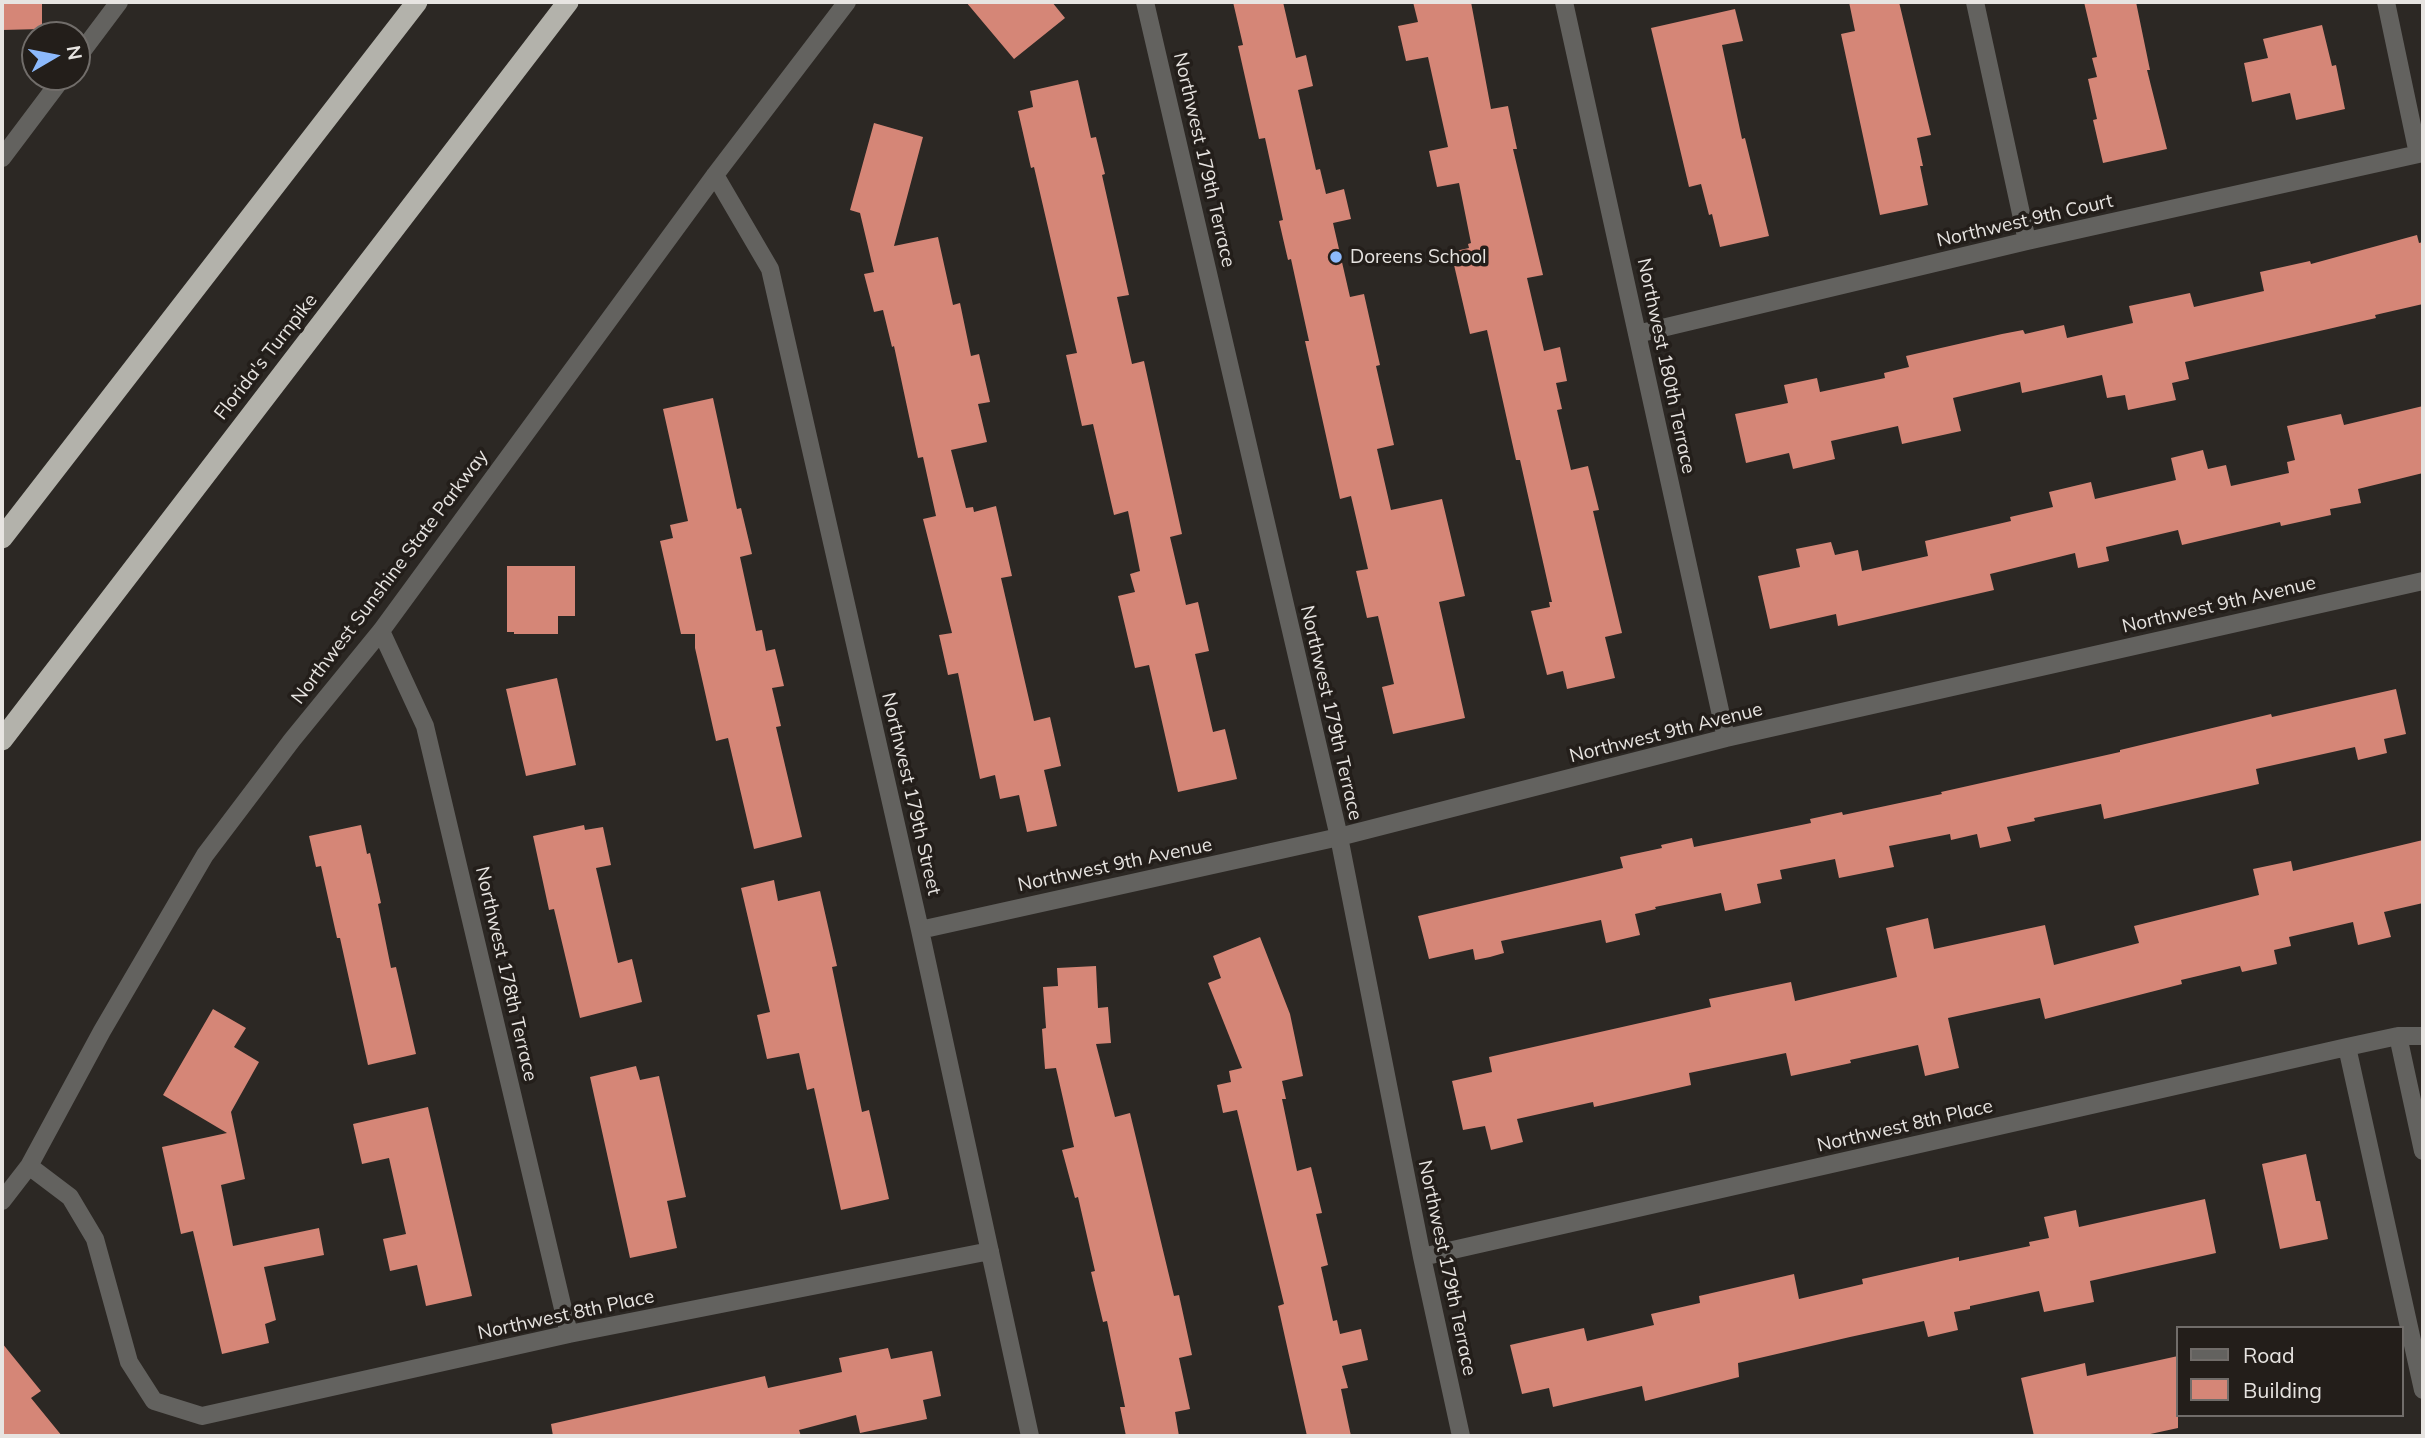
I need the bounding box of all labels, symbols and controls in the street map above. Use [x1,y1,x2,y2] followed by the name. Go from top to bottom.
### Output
[21,21,91,91] north arrow
[62,44,88,62] text: N
[1168,50,1240,270] street label: Northwest 179th Terrace
[1935,190,2115,252] street label: Northwest 9th Court
[1350,246,1487,268] place label: Doreens School
[1328,249,1344,265] marker: Doreens School
[1632,256,1700,476] street label: Northwest 180th Terrace
[210,289,322,425] street label: Florida's Turnpike
[287,445,493,709] street label: Northwest Sunshine State Parkway
[2120,572,2318,638] street label: Northwest 9th Avenue
[1295,603,1367,823] street label: Northwest 179th Terrace
[877,690,945,898] street label: Northwest 179th Street
[1567,698,1765,768] street label: Northwest 9th Avenue
[1016,833,1214,897] street label: Northwest 9th Avenue
[470,864,542,1084] street label: Northwest 178th Terrace
[1815,1095,1995,1157] street label: Northwest 8th Place
[1413,1158,1481,1378] street label: Northwest 179th Terrace
[476,1285,656,1345] street label: Northwest 8th Place
[2176,1326,2404,1417] legend
[2243,1342,2294,1368] text: Road
[2243,1377,2322,1403] text: Building

